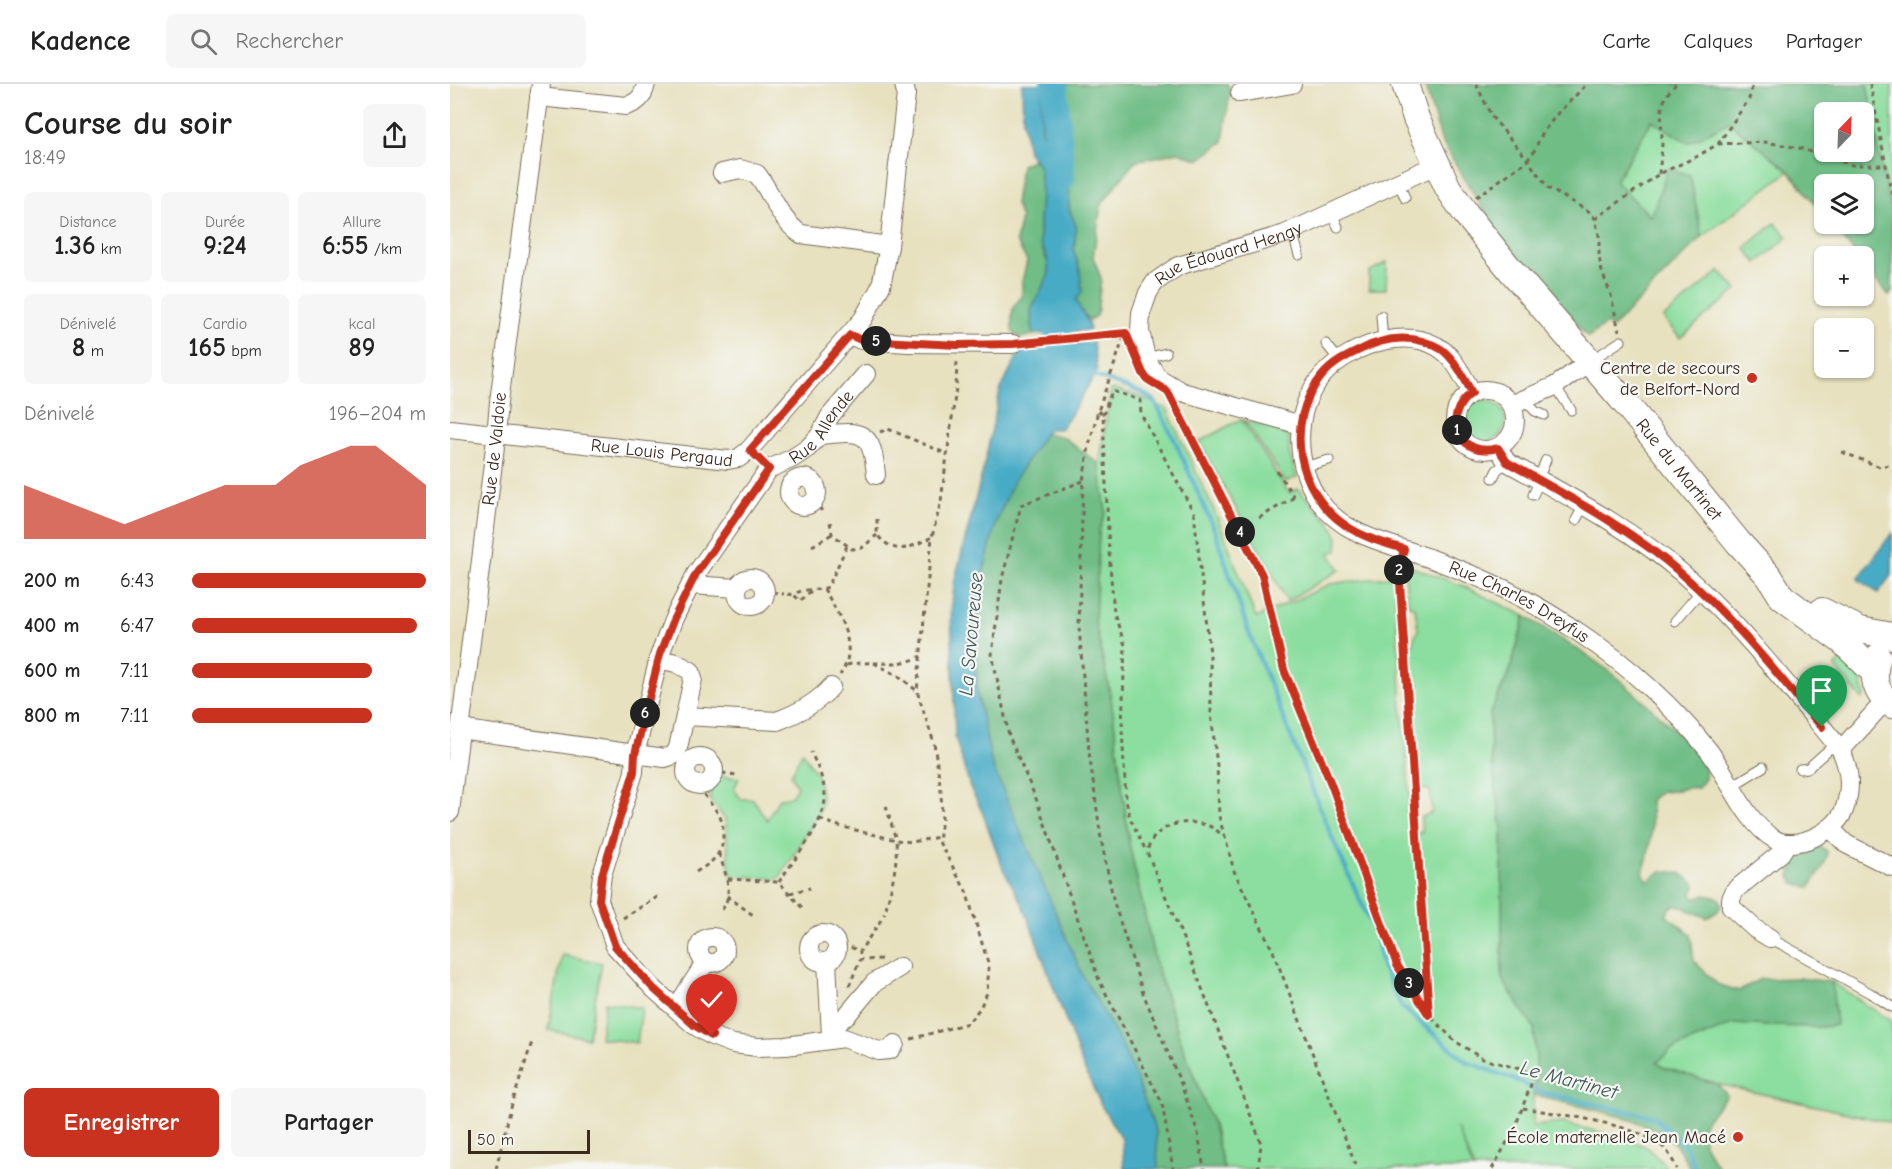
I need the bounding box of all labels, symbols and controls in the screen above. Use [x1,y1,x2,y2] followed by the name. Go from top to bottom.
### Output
[166,14,586,68] search box
[30,25,130,57] text: Kadence
[187,25,220,58] icon: search
[235,28,343,54] text: Rechercher
[1603,29,1651,53] text: Carte
[1684,29,1753,53] text: Calques
[1786,29,1862,53] text: Partager
[1814,102,1874,162] north arrow
[1814,102,1874,378] map controls
[24,104,232,142] text: Course du soir
[363,104,426,167] button: share
[24,146,66,169] text: 18:49
[1814,174,1874,234] button: layers
[59,213,117,231] text: Distance
[205,213,245,231] text: Durée
[343,213,381,231] text: Allure
[1151,217,1306,290] street label: Rue Édouard Hengy
[54,231,96,261] text: 1.36
[203,231,247,261] text: 9:24
[322,231,369,261] text: 6:55
[96,240,122,258] text: km
[369,240,402,258] text: /km
[1814,246,1874,306] button: +
[60,315,116,333] text: Dénivelé
[203,315,247,333] text: Cardio
[349,315,375,333] text: kcal
[1814,318,1874,378] button: −
[861,326,891,356] pin: 5
[872,332,880,350] text: 5
[72,333,85,363] text: 8
[188,333,226,363] text: 165
[349,333,375,363] text: 89
[85,342,104,360] text: m
[226,342,262,360] text: bpm
[1600,358,1740,400] place label: Centre de secours de Belfort-Nord
[1745,371,1759,385] marker: Centre de secours de Belfort-Nord
[785,386,858,468] street label: Rue Allende
[477,391,511,506] street label: Rue de Valdoie
[24,402,95,425] text: Dénivelé
[329,402,426,425] text: 196–204 m
[1632,414,1727,525] street label: Rue du Martinet
[1442,415,1472,445] pin: 1
[1454,421,1460,439] text: 1
[590,434,734,471] street label: Rue Louis Pergaud
[1225,517,1255,547] pin: 4
[1236,523,1244,541] text: 4
[1384,555,1414,585] pin: 2
[1446,556,1593,647] street label: Rue Charles Dreyfus
[1395,561,1403,579] text: 2
[24,569,80,592] text: 200 m
[120,569,154,592] text: 6:43
[954,571,988,697] water label: La Savoureuse
[24,614,79,637] text: 400 m
[120,614,154,637] text: 6:47
[24,659,80,682] text: 600 m
[120,659,149,682] text: 7:11
[1796,665,1847,727] pin
[1805,674,1838,707] icon: arrive
[630,698,660,728] pin: 6
[24,704,80,727] text: 800 m
[120,704,149,727] text: 7:11
[641,704,649,722] text: 6
[1394,968,1424,998] pin: 3
[686,974,737,1036] pin
[1405,974,1413,992] text: 3
[695,983,728,1016] icon: check
[1518,1056,1622,1104] water label: Le Martinet
[24,1088,219,1157] button: Enregistrer
[231,1088,426,1157] button: Partager
[1507,1126,1726,1148] place label: École maternelle Jean Macé
[468,1127,590,1154] scale bar
[1731,1130,1745,1144] marker: École maternelle Jean Macé
[477,1131,514,1149] text: 50 m

